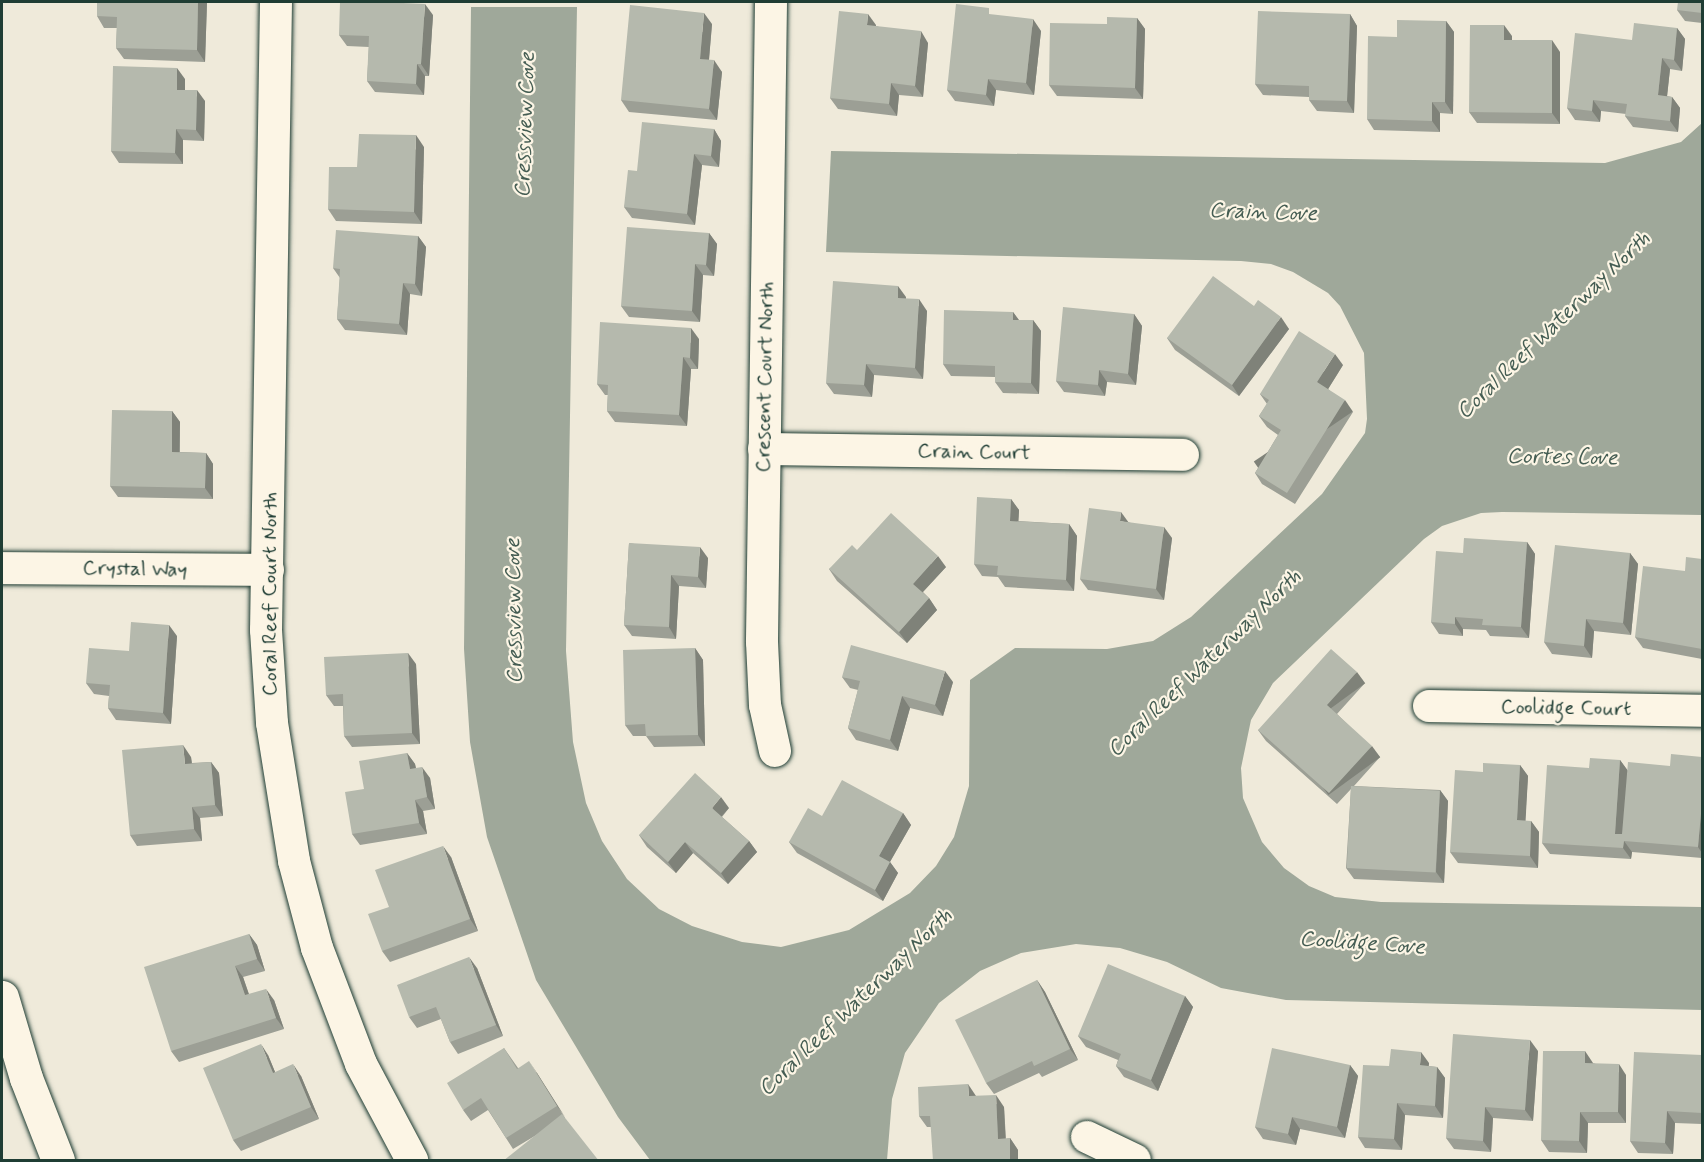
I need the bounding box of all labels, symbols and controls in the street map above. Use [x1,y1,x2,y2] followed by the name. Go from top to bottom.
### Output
[510,52,542,198] water label: Cressview Cove
[1209,198,1317,228] water label: Crain Cove
[1452,226,1656,426] water label: Coral Reef Waterway North
[751,281,779,473] street label: Crescent Court North
[918,438,1030,466] street label: Crain Court
[1505,444,1619,472] water label: Cortes Cove
[257,492,283,696] street label: Coral Reef Court North
[501,538,529,684] water label: Cressview Cove
[80,555,190,583] street label: Crystal Way
[1103,564,1307,764] water label: Coral Reef Waterway North
[1501,694,1631,722] street label: Coolidge Court
[754,903,958,1103] water label: Coral Reef Waterway North
[1298,926,1426,962] water label: Coolidge Cove

